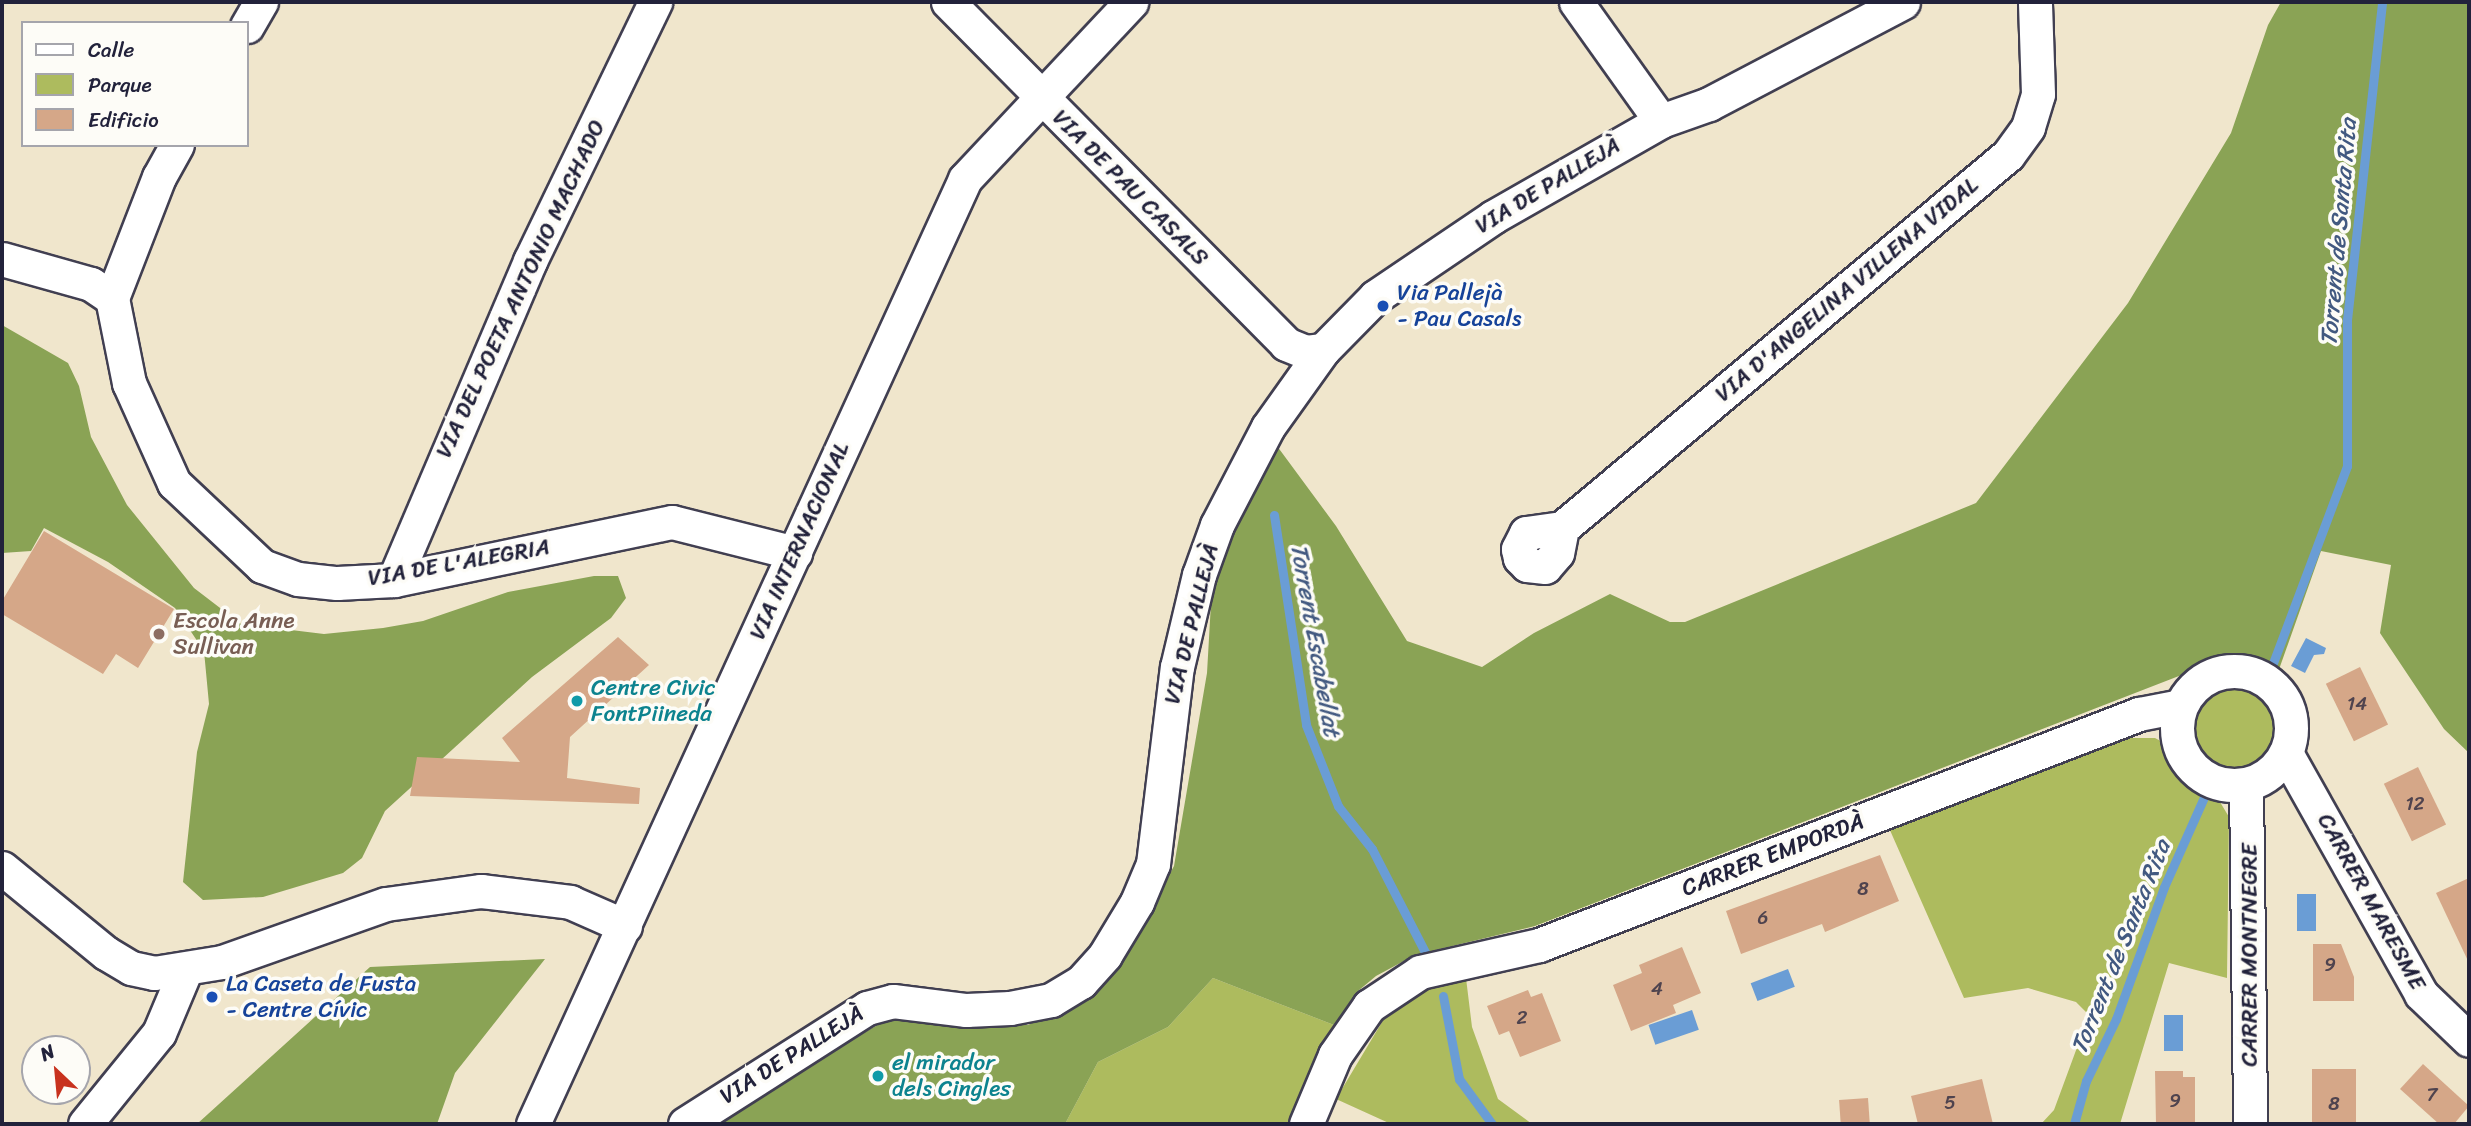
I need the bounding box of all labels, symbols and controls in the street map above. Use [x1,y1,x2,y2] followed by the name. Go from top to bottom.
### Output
[21,21,248,147] legend
[88,31,134,69] text: Calle
[88,66,152,104] text: Parque
[88,101,159,139] text: Edificio
[1047,105,1213,271] street label: VIA DE PAU CASALS
[430,116,612,462] street label: VIA DEL POETA ANTONIO MACHADO
[2315,117,2363,347] water label: Torrent de Santa Rita
[1471,132,1625,240] street label: VIA DE PALLEJÀ
[1710,172,1984,408] street label: VIA D'ANGELINA VILLENA VIDAL
[1397,279,1521,333] place label: Via Pallejà - Pau Casals
[1375,298,1391,314] marker: Via Pallejà - Pau Casals
[743,436,857,646] street label: VIA INTERNACIONAL
[366,533,552,593] street label: VIA DE L'ALEGRIA
[1159,542,1225,706] street label: VIA DE PALLEJÀ
[1284,542,1346,738] water label: Torrent Escabellat
[173,607,295,661] place label: Escola Anne Sullivan
[151,626,167,642] marker: Escola Anne Sullivan
[591,674,716,728] place label: Centre Civic FontPiineda
[569,693,585,709] marker: Centre Civic FontPiineda
[2347,693,2367,715] house number: 14
[2405,793,2425,815] house number: 12
[1678,808,1868,902] street label: CARRER EMPORDÀ
[2312,810,2430,994] street label: CARRER MARESME
[2065,835,2177,1059] water label: Torrent de Santa Rita
[2236,845,2264,1065] street label: CARRER MONTNEGRE
[1857,878,1869,900] house number: 8
[1758,907,1768,929] house number: 6
[2324,954,2336,976] house number: 9
[226,970,417,1024] place label: La Caseta de Fusta - Centre Cívic
[1651,978,1663,1000] house number: 4
[204,989,220,1005] marker: La Caseta de Fusta - Centre Cívic
[716,1000,868,1110] street label: VIA DE PALLEJÀ
[1517,1007,1527,1029] house number: 2
[21,1035,91,1105] north arrow
[34,1035,61,1070] text: N
[892,1049,1012,1103] place label: el mirador dels Cingles
[870,1068,886,1084] marker: el mirador dels Cingles
[2427,1084,2437,1106] house number: 7
[2169,1090,2181,1112] house number: 9
[1944,1092,1956,1114] house number: 5
[2328,1093,2340,1115] house number: 8

